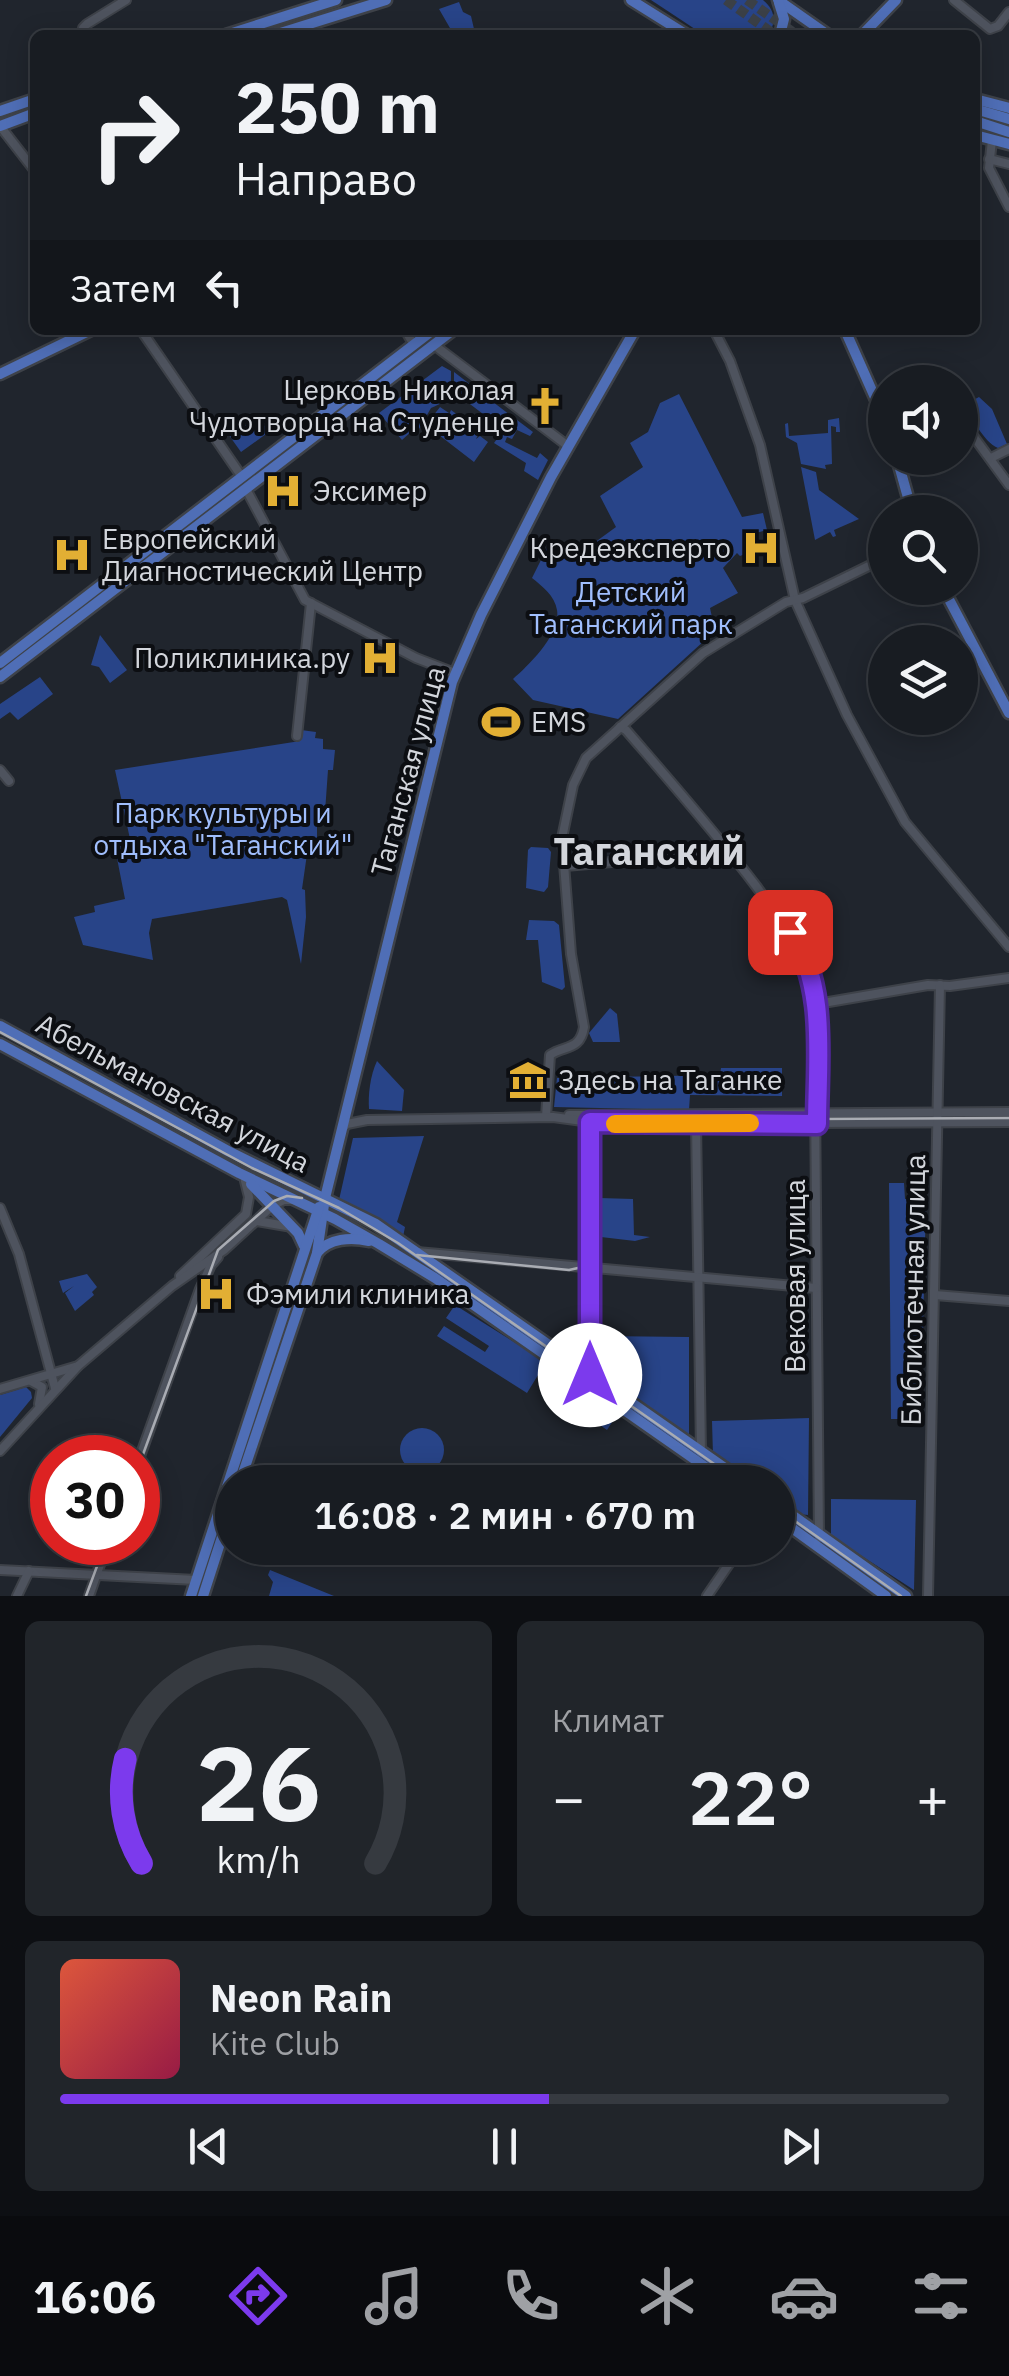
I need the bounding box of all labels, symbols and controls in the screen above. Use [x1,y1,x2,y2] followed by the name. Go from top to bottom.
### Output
[235,61,440,152] text: 250 m
[70,70,200,200] icon: right
[235,149,417,207] text: Направо
[197,260,252,315] icon: left
[70,263,177,312] text: Затем
[868,365,978,735] map controls
[868,365,978,475] button: sound
[189,371,515,440] place label: Церковь Николая Чудотворца на Студенце
[524,385,566,427] church icon: Церковь Николая Чудотворца на Студенце
[262,470,304,512] hospital icon: Эксимер
[313,472,427,509] place label: Эксимер
[868,495,978,605] button: search
[102,520,423,589] place label: Европейский Диагностический Центр
[740,527,782,569] hospital icon: Кредеэксперто
[530,529,731,566] place label: Кредеэксперто
[51,534,93,576] hospital icon: Европейский Диагностический Центр
[529,573,733,642] park label: Детский Таганский парк
[868,625,978,735] button: layers
[359,637,401,679] hospital icon: Поликлиника.ру
[134,639,350,676] place label: Поликлиника.ру
[362,662,453,880] street label: Таганская улица
[480,701,522,743] sports icon: EMS
[531,703,586,740] place label: EMS
[94,794,352,863] park label: Парк культуры и отдыха "Таганский"
[553,826,745,875] district label: Таганский
[748,890,833,975] pin
[763,905,818,960] icon: arrive
[30,1005,317,1180] street label: Абельмановская улица
[507,1059,549,1101] museum icon: Здесь на Таганке
[558,1061,782,1098] place label: Здесь на Таганке
[892,1154,933,1426] street label: Библиотечная улица
[776,1179,813,1373] street label: Вековая улица
[195,1273,237,1315] hospital icon: Фэмили клиника
[246,1275,470,1312] place label: Фэмили клиника
[538,1323,642,1427] position arrow
[30,1435,160,1565] speed limit sign: 30
[314,1490,696,1539] text: 16:08 · 2 мин · 670 m
[552,1699,664,1741] text: Климат
[196,1714,321,1850] text: 26
[688,1748,813,1846] text: 22°
[552,1762,585,1833] text: −
[916,1762,949,1833] text: +
[216,1836,301,1883] text: km/h
[210,1973,392,2022] text: Neon Rain
[210,2022,340,2064] text: Kite Club
[181,2119,236,2174] icon: previous
[477,2119,532,2174] icon: pause
[773,2119,828,2174] icon: next
[223,2261,293,2331] icon: directions
[359,2261,429,2331] icon: music
[496,2261,566,2331] icon: phone
[632,2261,702,2331] icon: climate
[769,2261,839,2331] icon: car
[906,2261,976,2331] icon: filters
[33,2267,156,2325] text: 16:06

